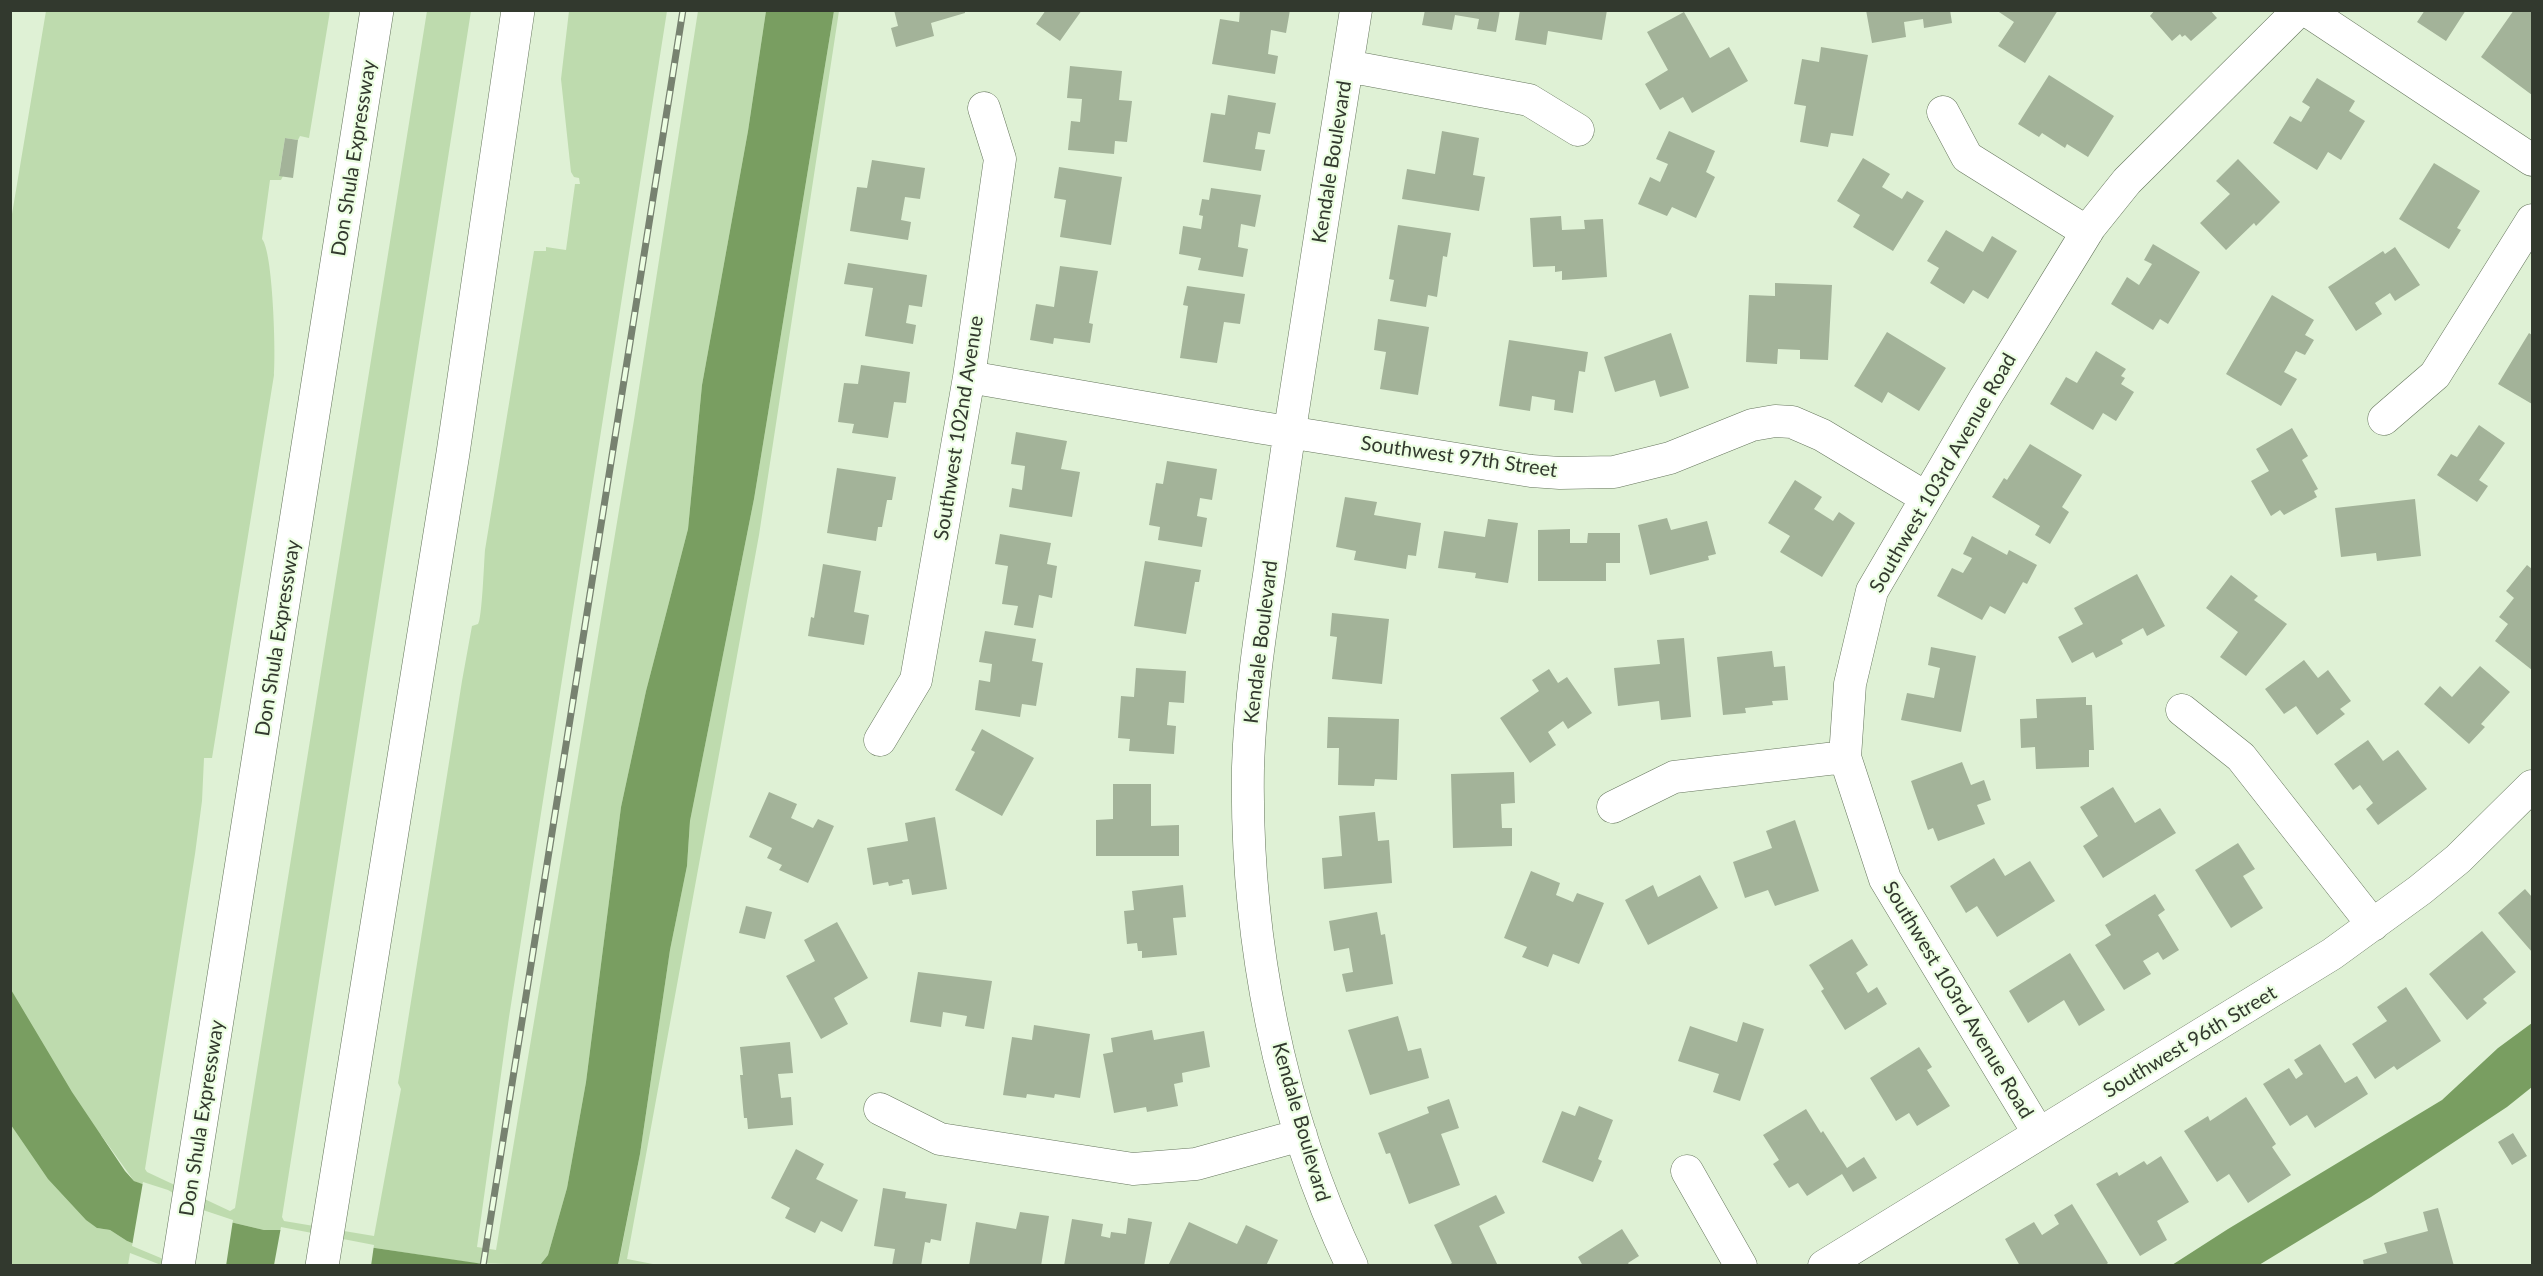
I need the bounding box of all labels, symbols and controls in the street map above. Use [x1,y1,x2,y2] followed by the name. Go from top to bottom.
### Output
[327,58,381,258] street label: Don Shula Expressway
[1307,79,1357,245] street label: Kendale Boulevard
[929,314,989,542] street label: Southwest 102nd Avenue
[1865,349,2021,597] street label: Southwest 103rd Avenue Road
[1359,431,1559,483] street label: Southwest 97th Street
[251,538,305,738] street label: Don Shula Expressway
[1239,559,1283,725] street label: Kendale Boulevard
[1878,877,2038,1123] street label: Southwest 103rd Avenue Road
[2099,981,2281,1103] street label: Southwest 96th Street
[175,1018,229,1218] street label: Don Shula Expressway
[1267,1040,1335,1204] street label: Kendale Boulevard

